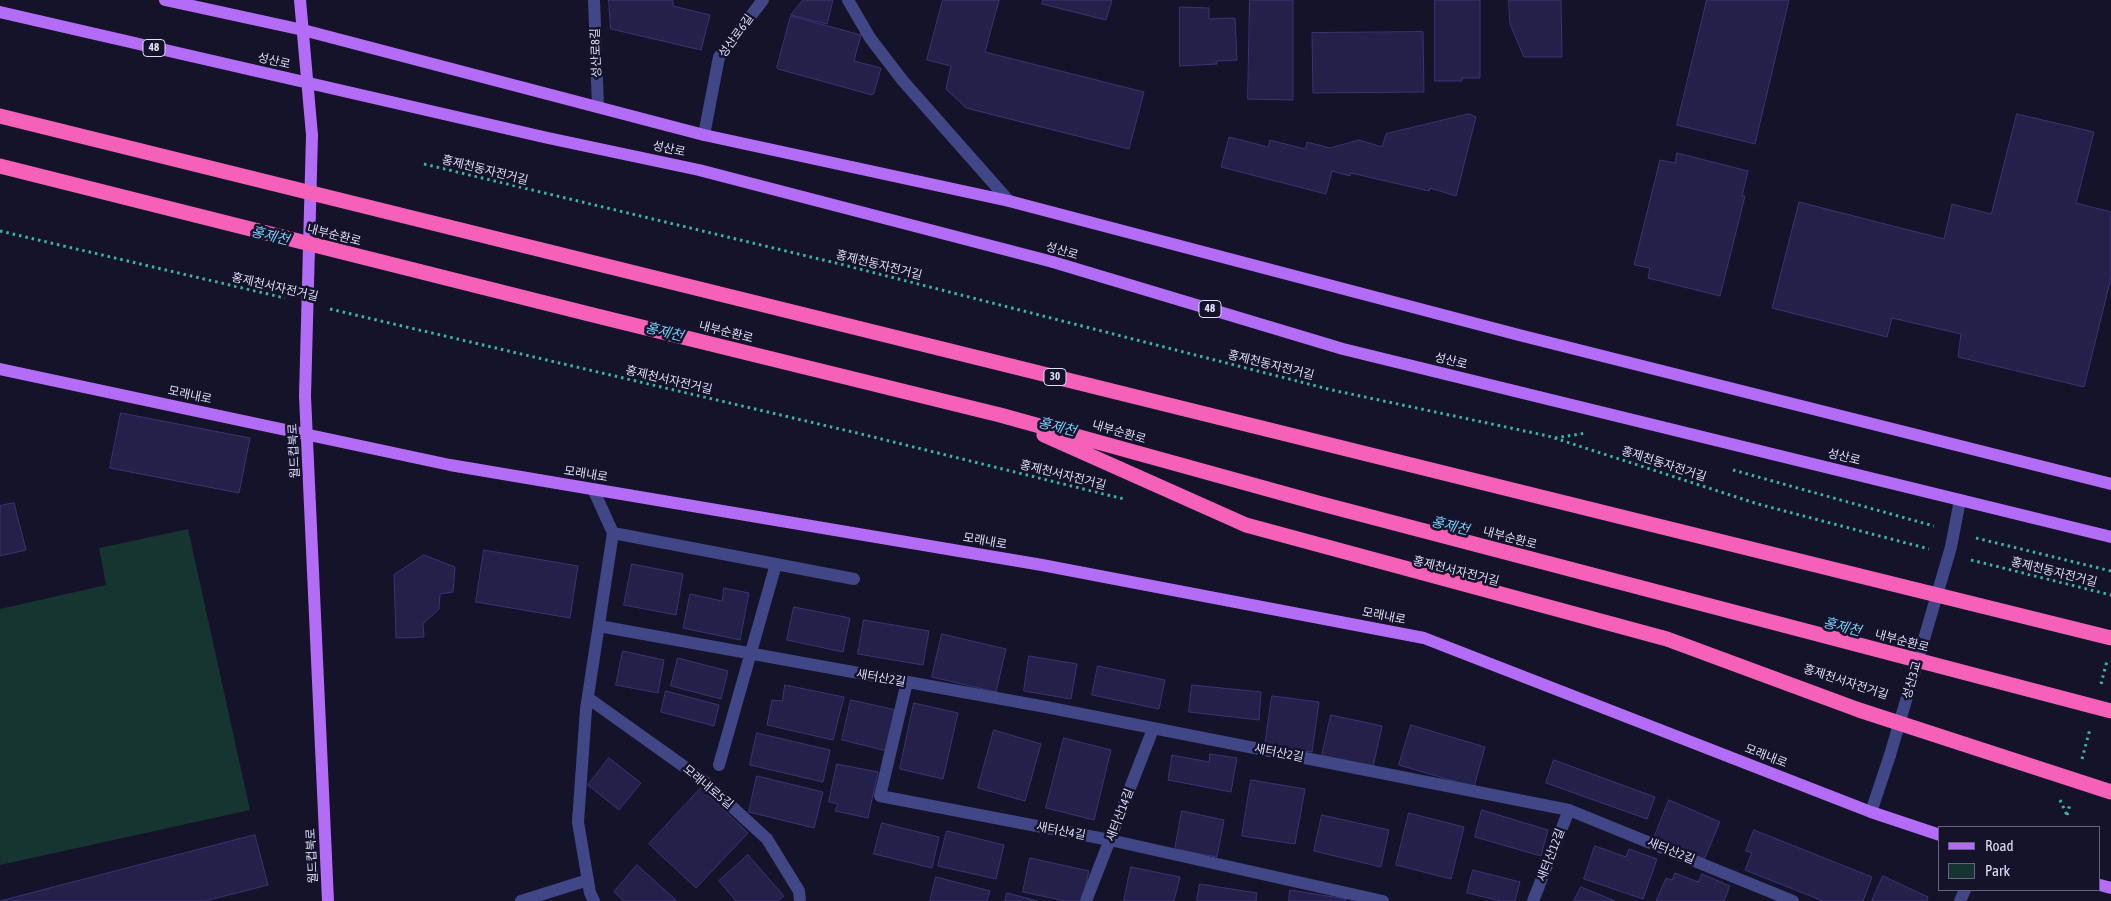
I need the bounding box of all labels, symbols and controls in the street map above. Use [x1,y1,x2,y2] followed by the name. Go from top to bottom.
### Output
[716,12,756,60] street label: 성산로6길
[588,28,604,78] street label: 성산로8길
[143,40,165,56] road number: 48
[256,50,292,72] street label: 성산로
[651,139,687,159] street label: 성산로
[440,152,530,188] street label: 홍제천동자전거길
[305,221,363,249] street label: 내부순환로
[249,223,291,249] water label: 홍제천
[1044,240,1080,262] street label: 성산로
[834,247,924,283] street label: 홍제천동자전거길
[230,270,320,304] street label: 홍제천서자전거길
[1199,300,1221,318] road number: 48
[697,318,755,346] street label: 내부순환로
[643,319,685,345] water label: 홍제천
[1226,347,1316,383] street label: 홍제천동자전거길
[1433,350,1469,372] street label: 성산로
[624,363,714,397] street label: 홍제천서자전거길
[1044,368,1066,386] road number: 30
[167,383,213,407] street label: 모래내로
[1036,414,1078,440] water label: 홍제천
[1090,417,1148,447] street label: 내부순환로
[285,423,303,479] street label: 월드컵북로
[1620,444,1708,484] street label: 홍제천동자전거길
[1826,446,1862,468] street label: 성산로
[1018,457,1108,493] street label: 홍제천서자전거길
[563,463,609,485] street label: 모래내로
[1429,513,1471,539] water label: 홍제천
[1481,524,1539,552] street label: 내부순환로
[962,530,1008,552] street label: 모래내로
[1411,553,1501,589] street label: 홍제천서자전거길
[2009,554,2099,590] street label: 홍제천동자전거길
[1361,605,1407,627] street label: 모래내로
[1821,614,1863,640] water label: 홍제천
[1873,627,1931,655] street label: 내부순환로
[1900,659,1924,701] street label: 성산3교
[1802,662,1890,702] street label: 홍제천서자전거길
[855,667,907,689] street label: 새터산2길
[1253,741,1305,765] street label: 새터산2길
[1743,741,1789,771] street label: 모래내로
[680,762,736,812] street label: 모래내로5길
[1103,787,1137,843] street label: 새터산14길
[1035,819,1087,843] street label: 새터산4길
[1938,826,2101,891] legend
[1534,827,1568,883] street label: 새터산12길
[303,828,321,884] street label: 월드컵북로
[1645,835,1697,867] street label: 새터산2길
[1985,837,2014,854] text: Road
[1985,862,2010,879] text: Park

